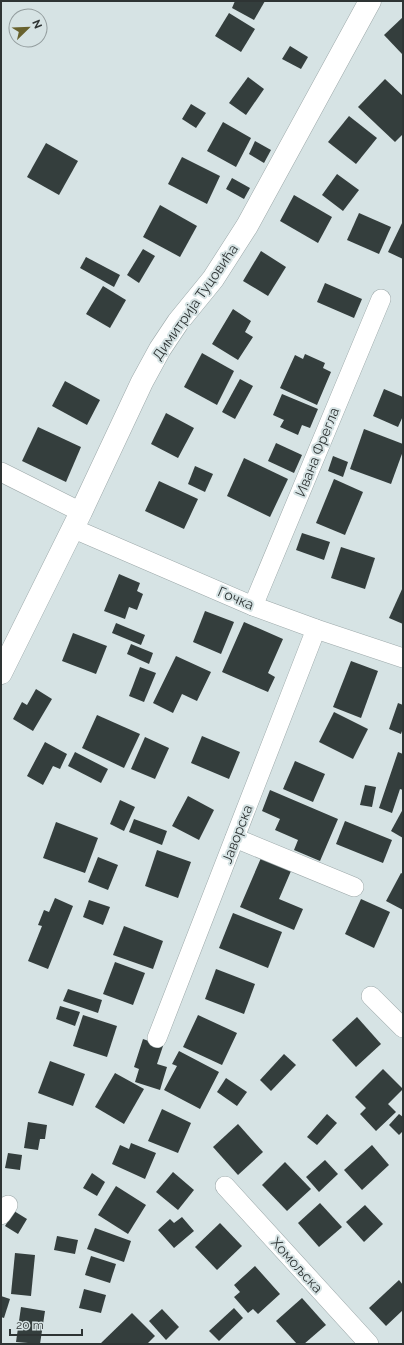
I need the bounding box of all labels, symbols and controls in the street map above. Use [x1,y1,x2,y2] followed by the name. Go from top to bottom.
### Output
[8,8,48,48] north arrow
[29,18,44,31] text: N
[149,241,241,363] street label: Димитрија Туцовића
[292,405,342,499] street label: Ивана Фрегла
[216,583,256,613] street label: Гочка
[219,803,255,865] street label: Јаворска
[268,1234,326,1296] street label: Хомољска
[10,1311,82,1337] scale bar
[16,1318,44,1332] text: 20 m

